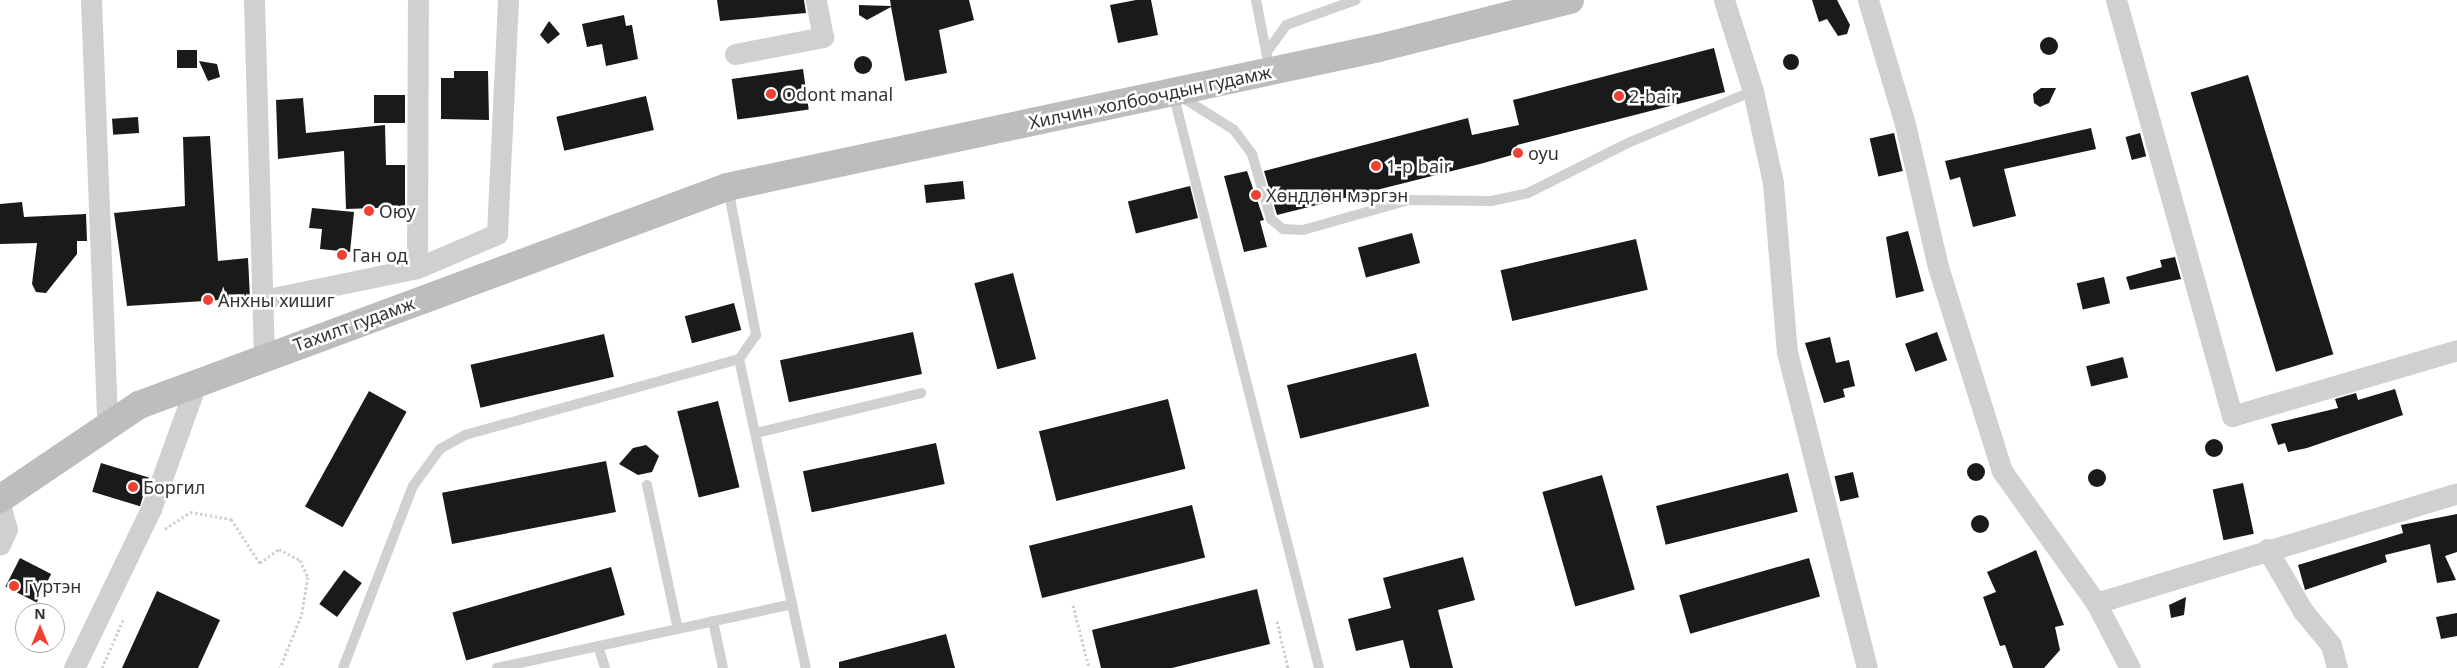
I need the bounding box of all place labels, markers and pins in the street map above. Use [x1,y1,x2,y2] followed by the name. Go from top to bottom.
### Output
[782,83,893,105] place label: Odont manal
[1629,85,1678,107] place label: 2-bair
[764,87,778,101] marker: Odont manal
[1613,90,1625,102] marker: 2-bair
[1528,142,1559,164] place label: oyu
[1512,147,1524,159] marker: oyu
[1386,155,1451,177] place label: 1-p bair
[1370,160,1382,172] marker: 1-p bair
[1266,184,1408,206] place label: Хөндлөн мэргэн
[1250,189,1262,201] marker: Хөндлөн мэргэн
[379,200,416,222] place label: Оюу
[363,205,375,217] marker: Оюу
[352,244,408,266] place label: Ган од
[336,249,348,261] marker: Ган од
[218,289,335,311] place label: Анхны хишиг
[202,294,214,306] marker: Анхны хишиг
[143,476,205,498] place label: Боргил
[127,481,139,493] marker: Боргил
[24,575,81,597] place label: Гүртэн
[8,580,20,592] marker: Гүртэн

